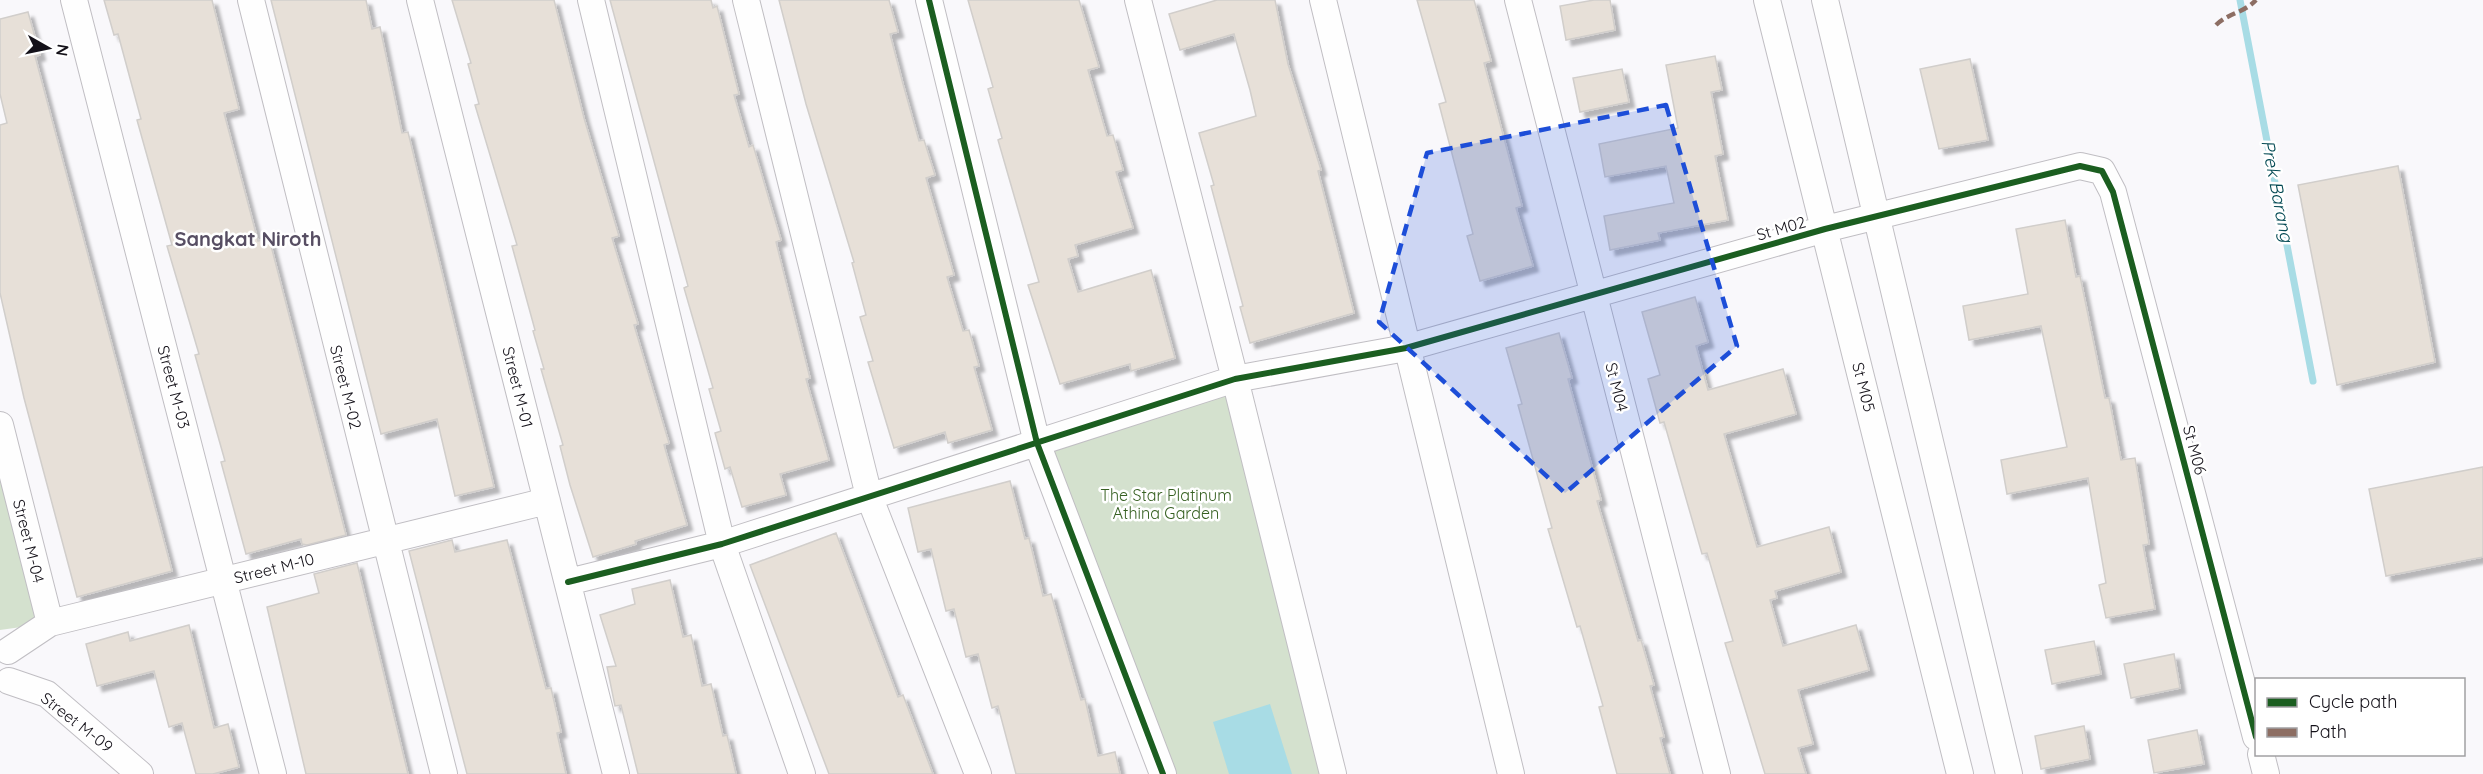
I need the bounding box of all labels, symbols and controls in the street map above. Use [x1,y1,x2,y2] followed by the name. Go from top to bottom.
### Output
[18,18,78,78] north arrow
[52,43,74,58] text: N
[2256,138,2299,246] water label: Prek Barang
[1754,211,1808,245] street label: St M02
[175,226,321,251] district label: Sangkat Niroth
[153,343,195,431] street label: Street M-03
[326,343,366,431] street label: Street M-02
[498,344,538,430] street label: Street M-01
[1601,360,1633,414] street label: St M04
[1848,360,1880,414] street label: St M05
[2179,423,2211,477] street label: St M06
[1100,485,1232,523] park label: The Star Platinum Athina Garden
[9,497,49,585] street label: Street M-04
[232,548,316,588] street label: Street M-10
[2255,678,2465,756] legend
[37,688,117,756] street label: Street M-09
[2309,690,2397,713] text: Cycle path
[2309,720,2347,743] text: Path

